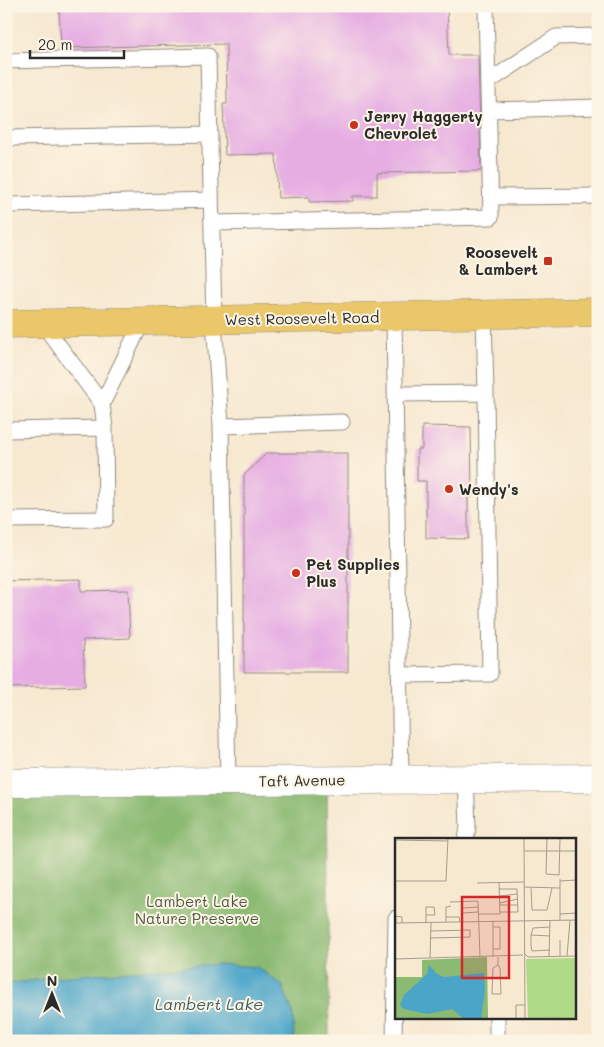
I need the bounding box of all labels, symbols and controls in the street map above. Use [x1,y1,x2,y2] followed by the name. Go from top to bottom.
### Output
[30,28,124,60] scale bar
[38,34,72,54] text: 20 m
[364,106,483,143] place label: Jerry Haggerty Chevrolet
[348,119,360,131] marker: Jerry Haggerty Chevrolet
[459,242,538,279] place label: Roosevelt & Lambert
[542,255,554,267] marker: Roosevelt & Lambert
[224,307,380,329] street label: West Roosevelt Road
[459,479,519,499] place label: Wendy's
[443,483,455,495] marker: Wendy's
[306,554,400,591] place label: Pet Supplies Plus
[290,567,302,579] marker: Pet Supplies Plus
[258,769,346,791] street label: Taft Avenue
[395,838,576,1020] inset map
[135,891,259,928] park label: Lambert Lake Nature Preserve
[28,970,78,1020] north arrow
[47,971,57,990] text: N
[155,993,263,1014] water label: Lambert Lake

